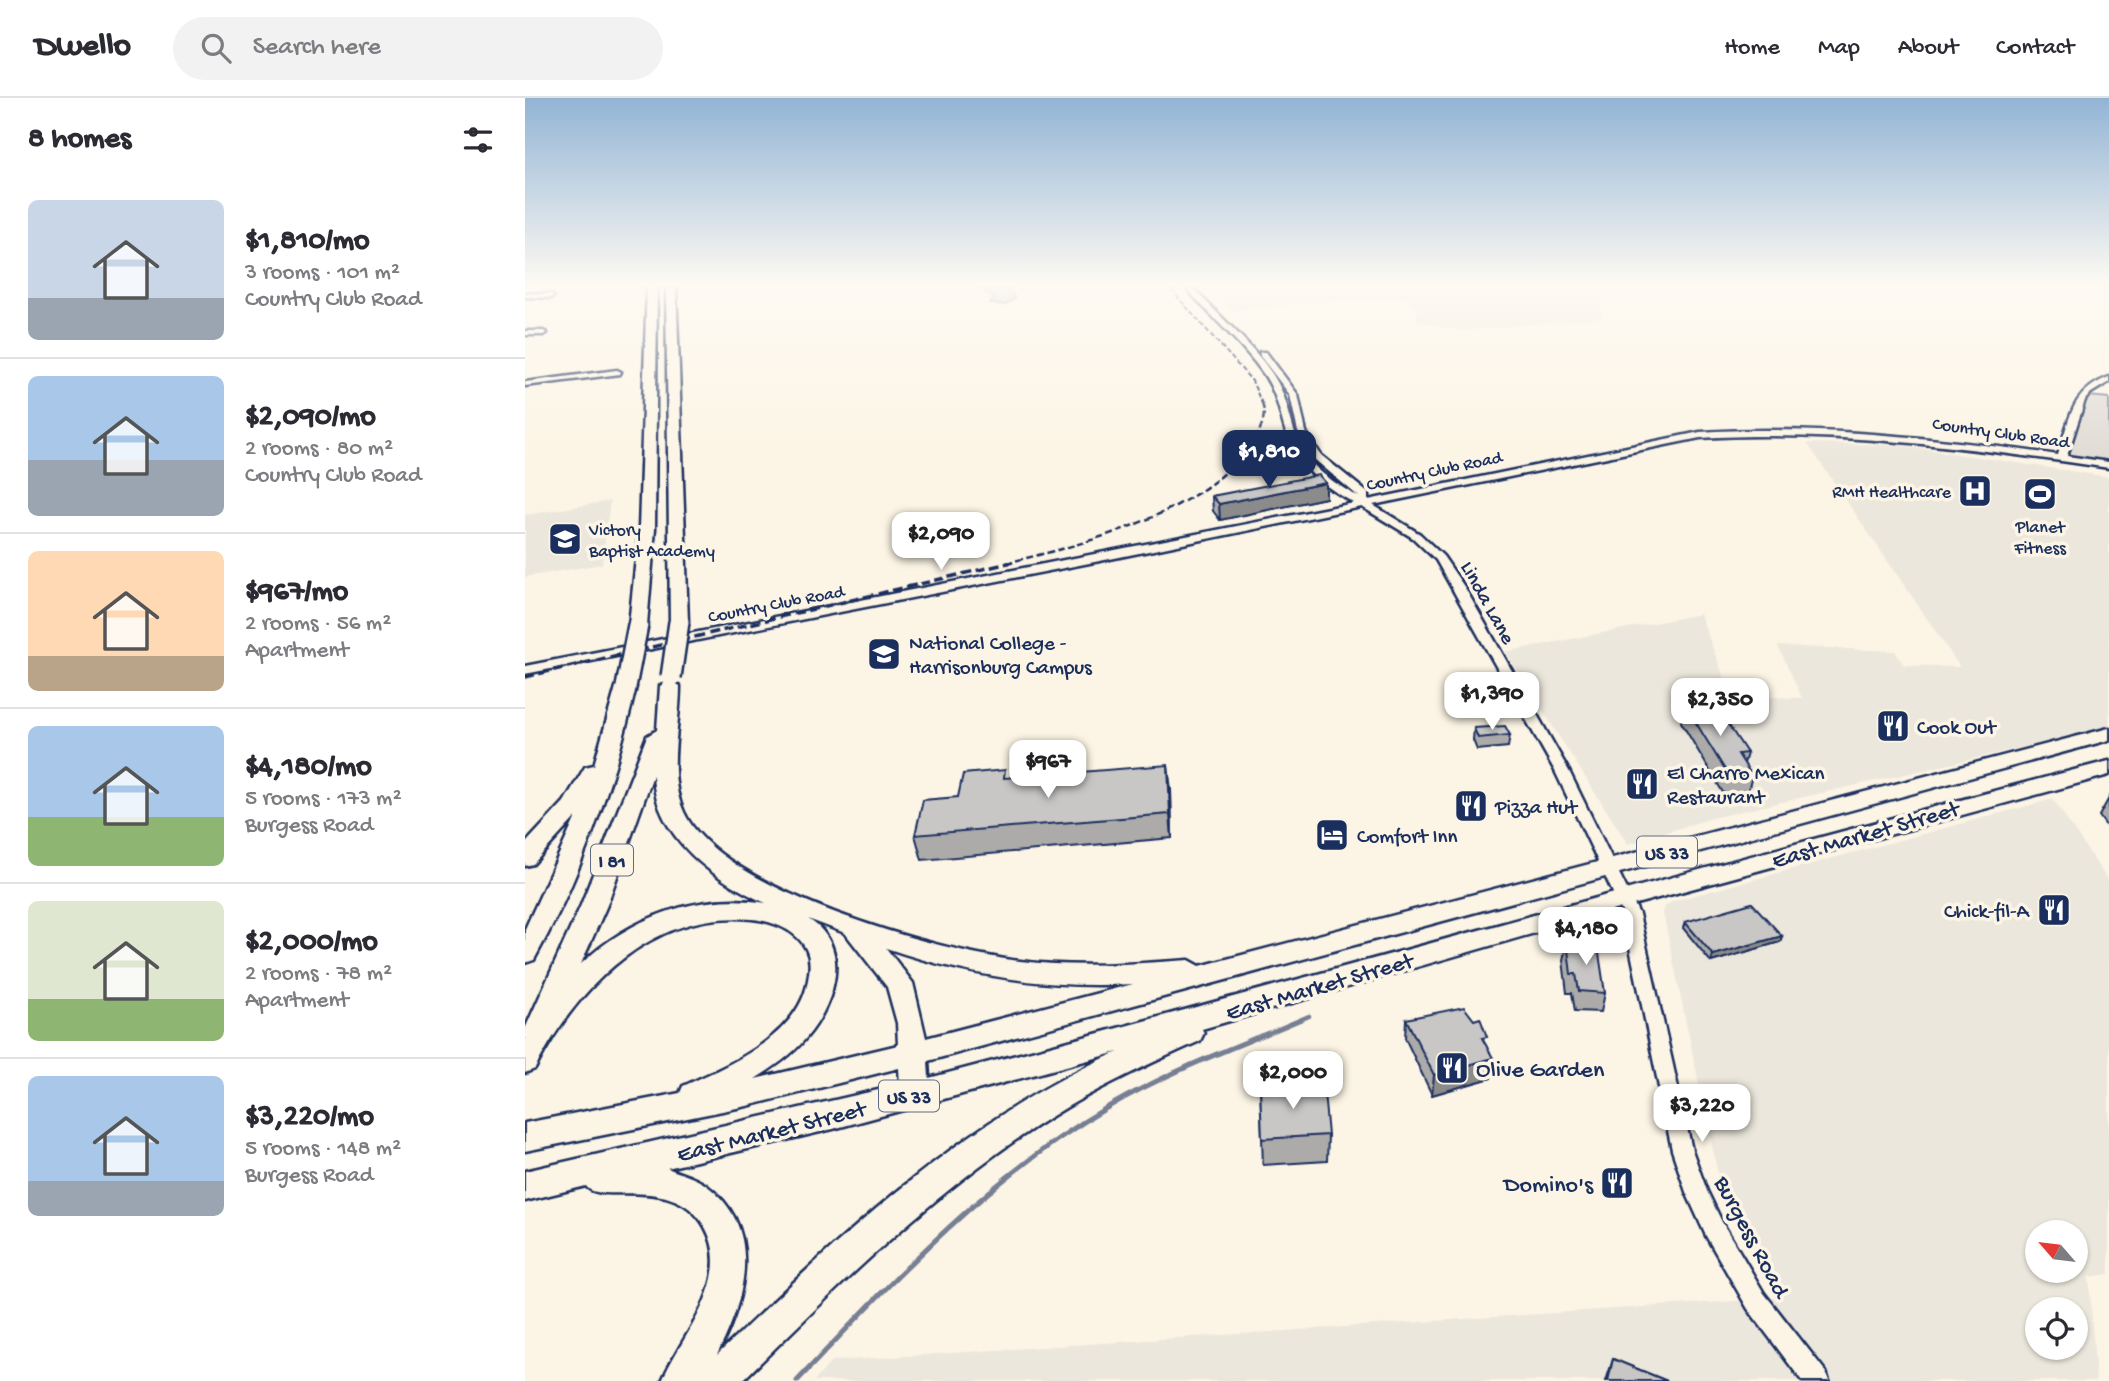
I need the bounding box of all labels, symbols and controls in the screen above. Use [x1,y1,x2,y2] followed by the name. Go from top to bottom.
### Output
[173,17,663,80] search box
[35,29,131,67] text: Dwello
[197,29,235,67] icon: search
[253,33,381,64] text: Search here
[1724,34,1780,63] text: Home
[1818,34,1860,63] text: Map
[1898,34,1958,63] text: About
[1996,34,2074,63] text: Contact
[459,121,497,159] icon: filters
[28,123,131,158] text: 8 homes
[245,225,370,260] text: $1,810/mo
[84,228,168,312] icon: home
[245,260,400,287] text: 3 rooms · 101 m²
[245,287,422,314] text: Country Club Road
[245,401,376,436] text: $2,090/mo
[84,404,168,488] icon: home
[1931,414,2072,455] street label: Country Club Road
[1212,430,1326,490] pin: $1,810
[245,436,393,463] text: 2 rooms · 80 m²
[1238,439,1300,466] text: $1,810
[1365,448,1506,497] street label: Country Club Road
[245,463,422,490] text: Country Club Road
[1956,472,1994,510] hospital icon: RMH Healthcare
[2021,475,2059,513] sports icon: Planet Fitness
[1832,483,1952,504] place label: RMH Healthcare
[884,512,998,572] pin: $2,090
[2013,518,2067,560] place label: Planet Fitness
[546,520,584,558] school or university icon: Victory Baptist Academy
[588,521,715,563] place label: Victory Baptist Academy
[908,521,974,548] text: $2,090
[1453,558,1520,651] street label: Linda Lane
[245,576,348,611] text: $967/mo
[84,579,168,663] icon: home
[707,582,848,629] street label: Country Club Road
[245,611,391,638] text: 2 rooms · 56 m²
[909,633,1093,682] place label: National College - Harrisonburg Campus
[865,635,903,673] school or university icon: National College - Harrisonburg Campus
[245,638,349,665] text: Apartment
[1435,672,1549,732] pin: $1,390
[1663,678,1777,738] pin: $2,350
[1460,681,1524,708] text: $1,390
[1687,687,1753,714] text: $2,350
[1874,707,1912,745] restaurant icon: Cook Out
[1917,717,1998,742] place label: Cook Out
[1007,740,1089,800] pin: $967
[1025,749,1071,776] text: $967
[245,751,372,786] text: $4,180/mo
[84,754,168,838] icon: home
[1667,763,1825,812] place label: El Charro Mexican Restaurant
[1623,765,1661,803] restaurant icon: El Charro Mexican Restaurant
[245,786,402,813] text: 5 rooms · 173 m²
[1452,787,1490,825] restaurant icon: Pizza Hut
[1769,795,1965,877] street label: East Market Street
[1494,797,1579,822] place label: Pizza Hut
[245,813,373,840] text: Burgess Road
[1313,816,1351,854] hotel icon: Comfort Inn
[1357,826,1458,851] place label: Comfort Inn
[1637,836,1697,867] road number: US 33
[591,845,633,876] road number: I 81
[2035,891,2073,929] restaurant icon: Chick-fil-A
[1944,901,2031,926] place label: Chick-fil-A
[1529,908,1643,967] pin: $4,180
[1554,916,1618,943] text: $4,180
[245,926,378,961] text: $2,000/mo
[84,929,168,1013] icon: home
[1223,947,1419,1029] street label: East Market Street
[245,961,392,988] text: 2 rooms · 78 m²
[245,988,349,1015] text: Apartment
[1433,1049,1471,1087] restaurant icon: Olive Garden
[1236,1052,1350,1111] pin: $2,000
[1476,1057,1605,1086] place label: Olive Garden
[1259,1060,1327,1087] text: $2,000
[879,1080,939,1112] road number: US 33
[1645,1084,1759,1144] pin: $3,220
[1669,1093,1735,1120] text: $3,220
[674,1095,871,1171] street label: East Market Street
[245,1101,374,1136] text: $3,220/mo
[84,1104,168,1188] icon: home
[245,1136,401,1163] text: 5 rooms · 148 m²
[245,1163,373,1190] text: Burgess Road
[1598,1164,1636,1202] restaurant icon: Domino's
[1705,1171,1795,1305] street label: Burgess Road
[1502,1172,1594,1201] place label: Domino's
[2025,1220,2088,1283] north arrow
[2025,1220,2088,1360] map controls
[2025,1297,2088,1360] button: locate

